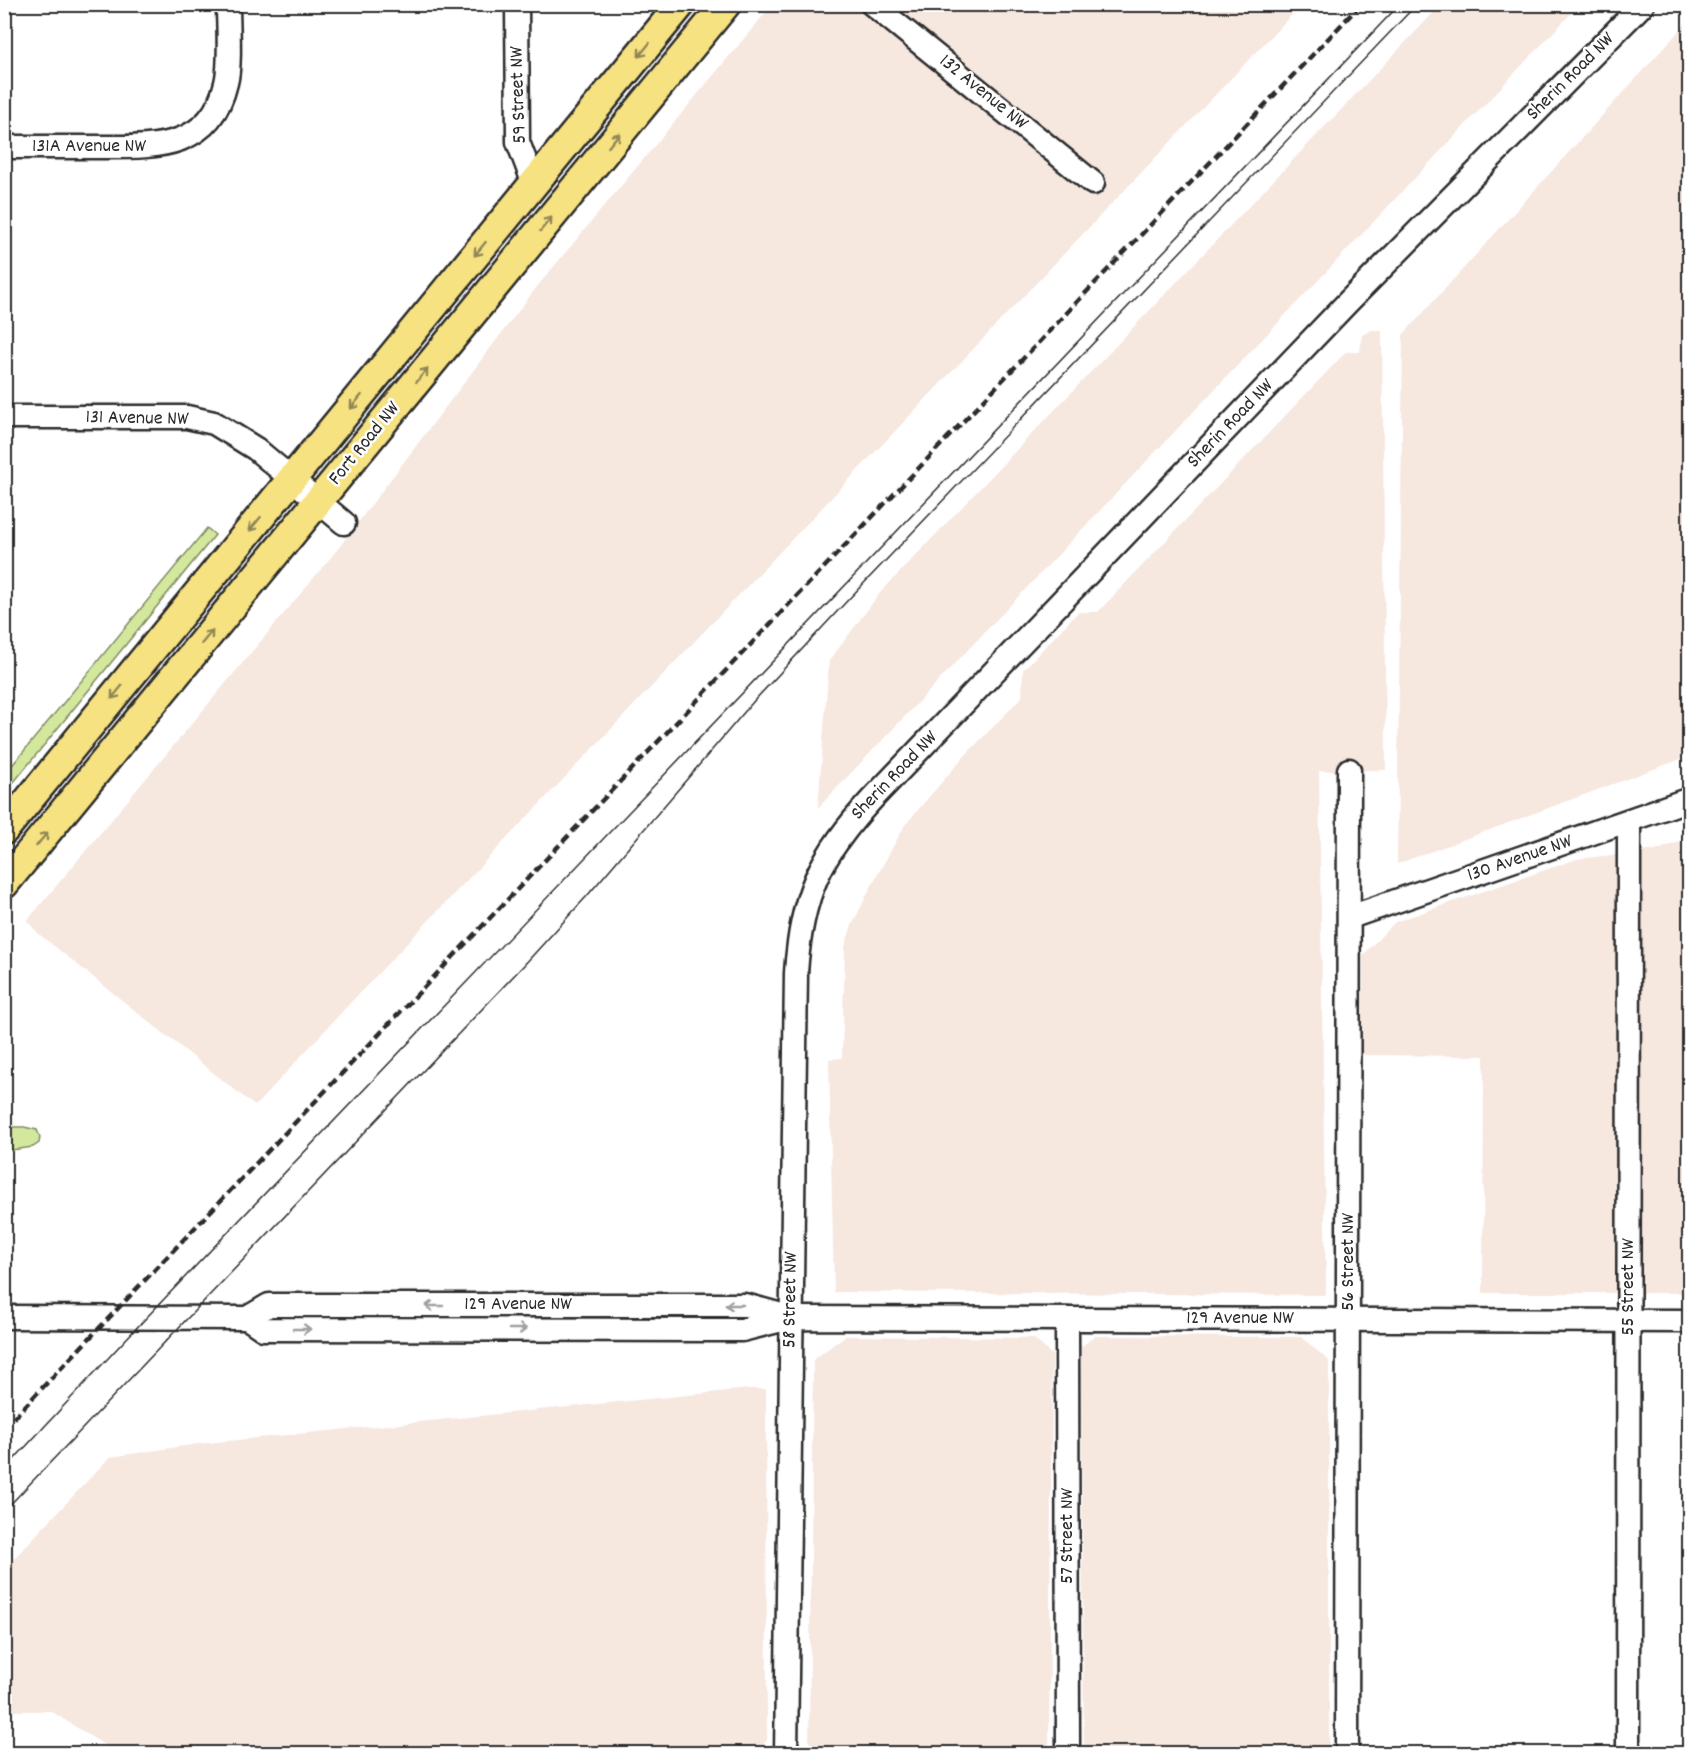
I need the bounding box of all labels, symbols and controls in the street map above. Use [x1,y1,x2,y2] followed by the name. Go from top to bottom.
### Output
[1520,26,1622,128] street label: Sherin Road NW
[637,42,650,58] one-way arrow
[503,45,535,144] street label: 59 Street NW
[933,48,1034,138] street label: 132 Avenue NW
[608,132,621,148] one-way arrow
[32,133,146,161] street label: 131A Avenue NW
[539,216,552,232] one-way arrow
[474,241,487,257] one-way arrow
[415,368,429,383] one-way arrow
[1181,373,1281,475] street label: Sherin Road NW
[350,393,363,409] one-way arrow
[322,396,408,492] street label: Fort Road NW
[85,404,189,434] street label: 131 Avenue NW
[249,516,262,532] one-way arrow
[201,629,214,645] one-way arrow
[111,684,124,700] one-way arrow
[845,725,945,827] street label: Sherin Road NW
[1464,828,1577,890] street label: 130 Avenue NW
[35,831,48,847] one-way arrow
[1335,1212,1363,1311] street label: 56 Street NW
[1615,1238,1643,1336] street label: 55 Street NW
[776,1251,806,1348] street label: 58 Street NW
[464,1291,572,1319] street label: 129 Avenue NW
[724,1299,744,1311] one-way arrow
[424,1300,444,1312] one-way arrow
[1186,1305,1294,1333] street label: 129 Avenue NW
[291,1323,311,1335] one-way arrow
[507,1323,527,1335] one-way arrow
[1054,1487,1082,1584] street label: 57 Street NW

